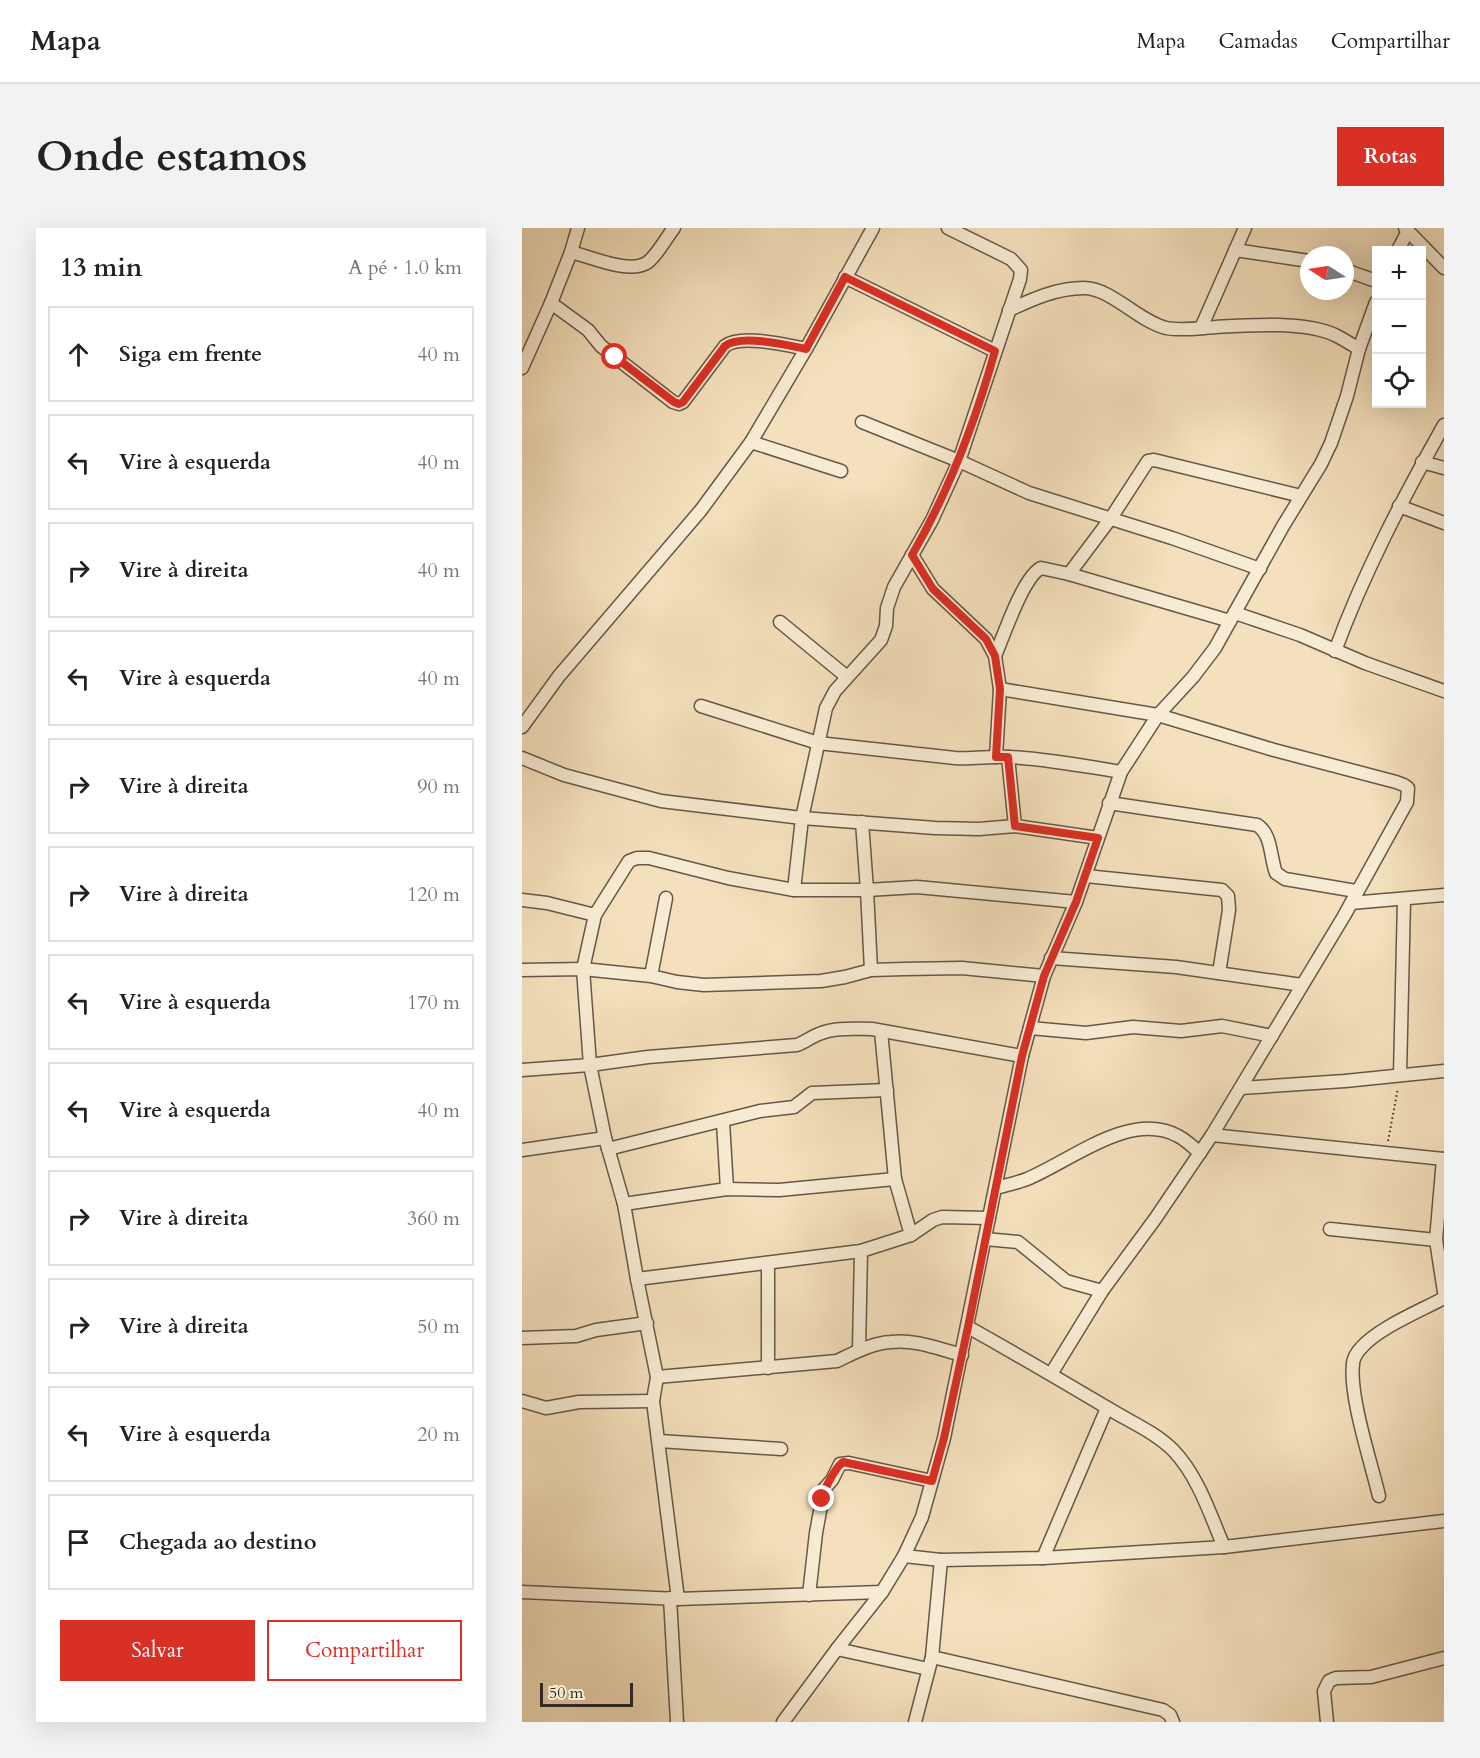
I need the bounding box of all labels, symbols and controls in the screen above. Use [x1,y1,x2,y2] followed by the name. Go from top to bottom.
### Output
[30,22,101,60] text: Mapa
[1136,27,1186,56] text: Mapa
[1219,27,1298,56] text: Camadas
[1331,27,1450,56] text: Compartilhar
[1337,127,1444,186] button: Rotas
[36,128,307,185] text: Onde estamos
[1300,246,1354,300] north arrow
[1372,246,1426,408] map controls
[1372,246,1426,300] button: +
[60,250,143,285] text: 13 min
[348,254,462,281] text: A pé · 1.0 km
[1372,300,1426,354] button: −
[62,338,95,371] icon: ahead
[119,339,262,369] text: Siga em frente
[417,341,460,368] text: 40 m
[601,343,627,369] route start
[1372,354,1426,408] button: locate
[62,446,95,479] icon: left
[119,447,271,477] text: Vire à esquerda
[417,449,460,476] text: 40 m
[62,554,95,587] icon: right
[119,555,249,585] text: Vire à direita
[417,557,460,584] text: 40 m
[62,662,95,695] icon: left
[119,663,271,693] text: Vire à esquerda
[417,665,460,692] text: 40 m
[62,770,95,803] icon: right
[119,771,249,801] text: Vire à direita
[417,773,460,800] text: 90 m
[62,878,95,911] icon: right
[119,879,249,909] text: Vire à direita
[407,881,460,908] text: 120 m
[62,986,95,1019] icon: left
[119,987,271,1017] text: Vire à esquerda
[407,989,460,1016] text: 170 m
[62,1094,95,1127] icon: left
[119,1095,271,1125] text: Vire à esquerda
[417,1097,460,1124] text: 40 m
[62,1202,95,1235] icon: right
[119,1203,249,1233] text: Vire à direita
[407,1205,460,1232] text: 360 m
[62,1310,95,1343] icon: right
[119,1311,249,1341] text: Vire à direita
[417,1313,460,1340] text: 50 m
[62,1418,95,1451] icon: left
[119,1419,271,1449] text: Vire à esquerda
[417,1421,460,1448] text: 20 m
[808,1485,834,1511] route end
[62,1526,95,1559] icon: arrive
[119,1527,317,1557] text: Chegada ao destino
[60,1620,255,1681] button: Salvar
[267,1620,462,1681] button: Compartilhar
[540,1680,633,1708] scale bar
[549,1682,583,1704] text: 50 m

